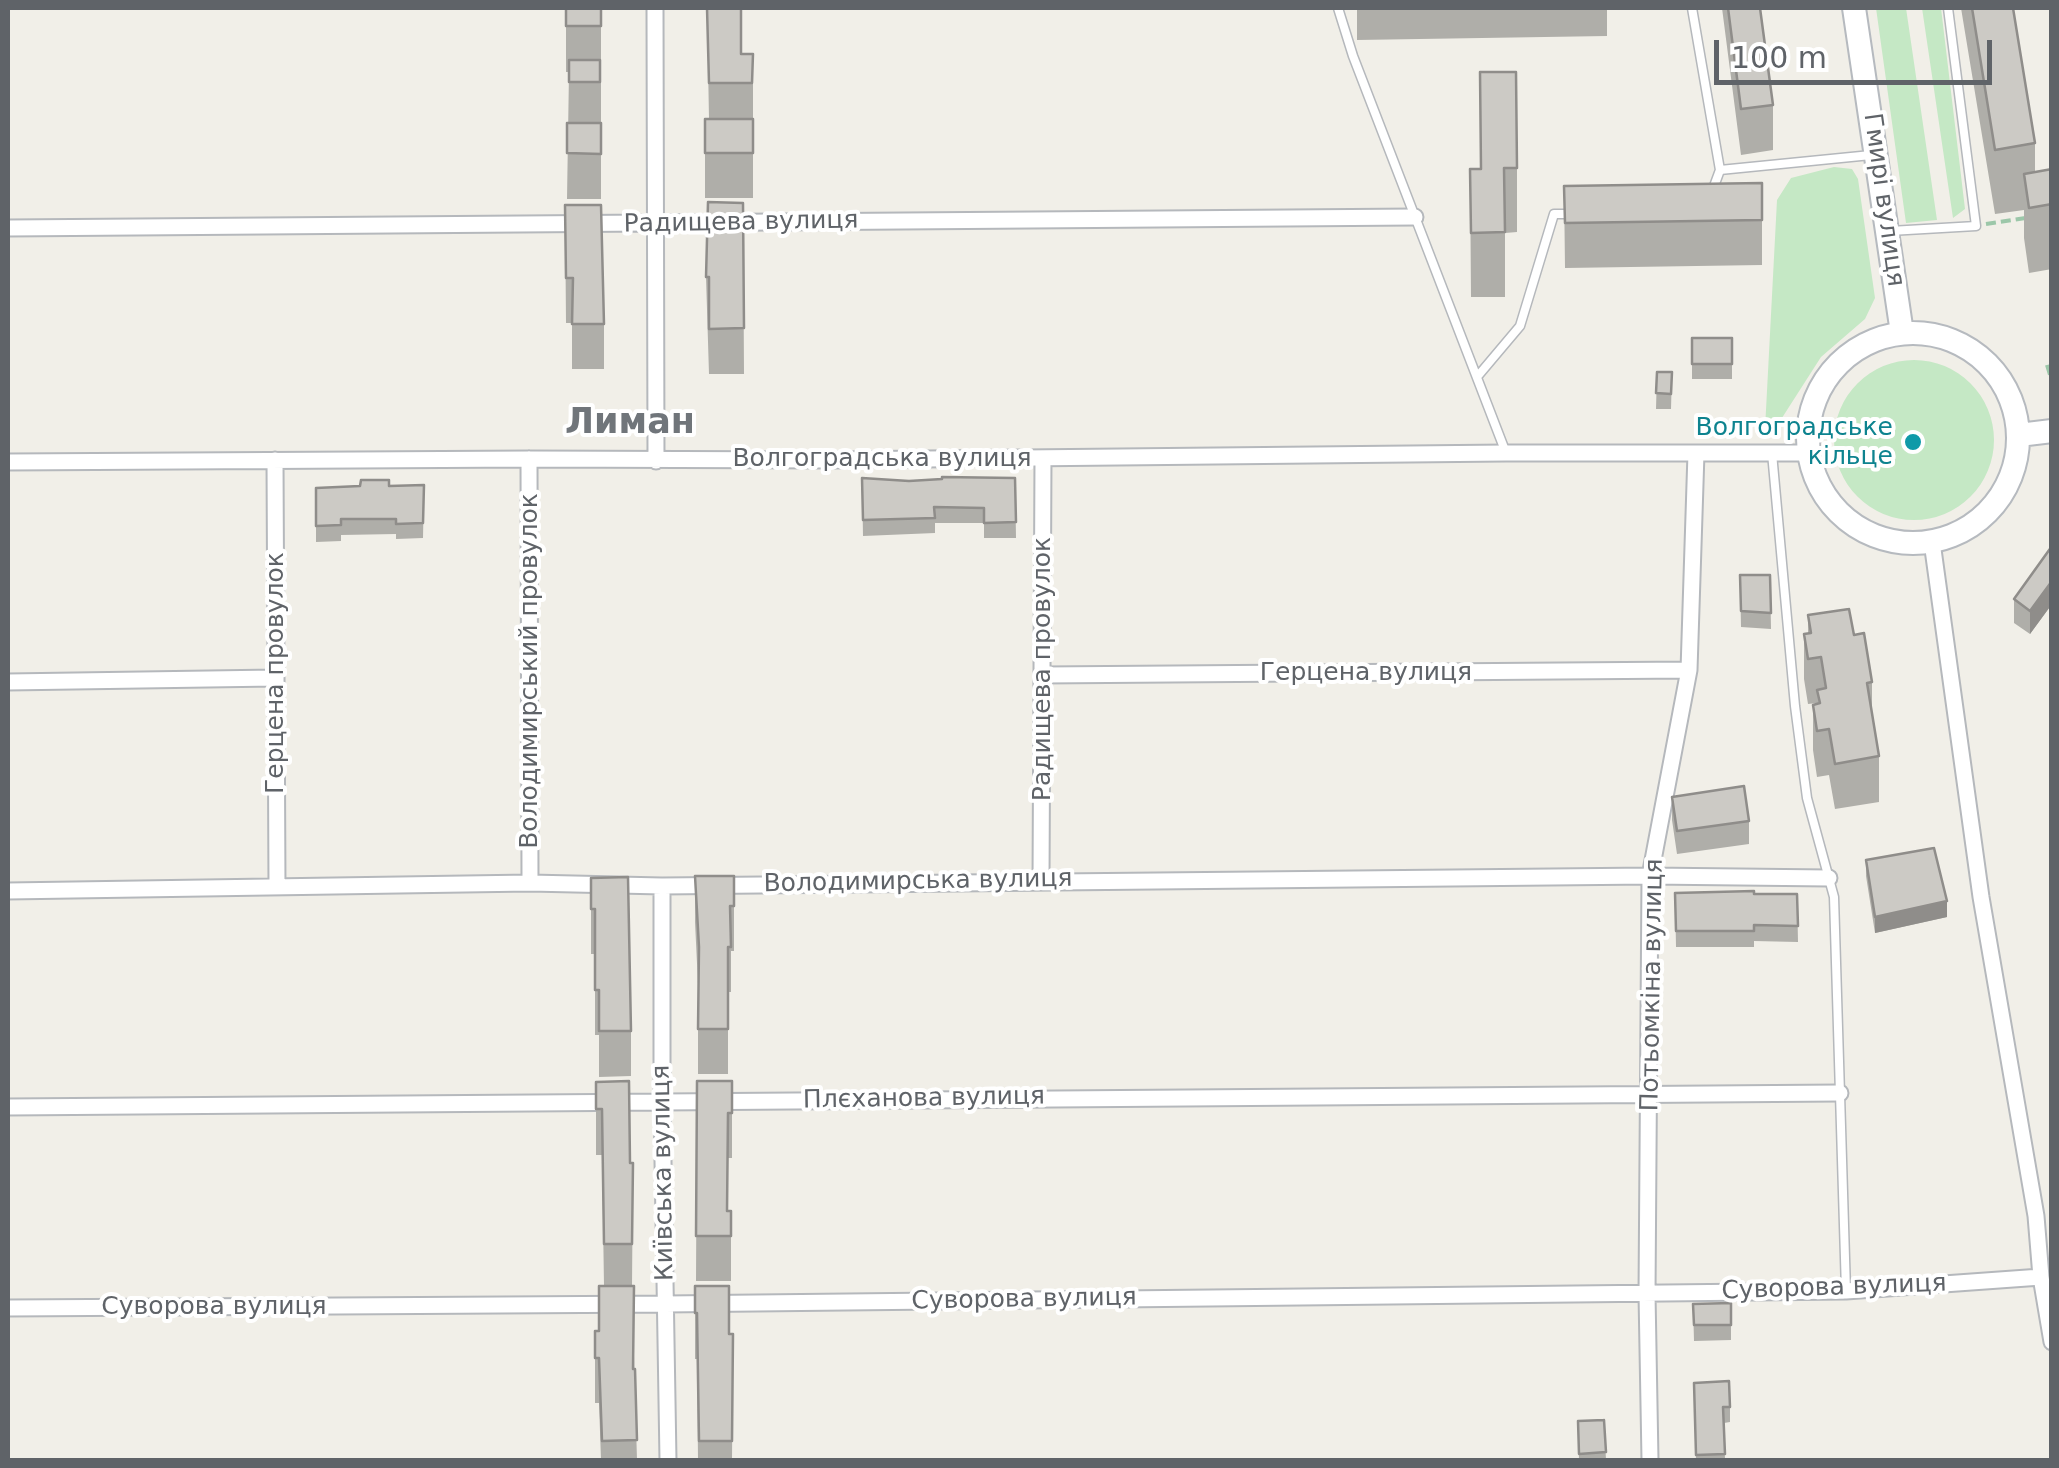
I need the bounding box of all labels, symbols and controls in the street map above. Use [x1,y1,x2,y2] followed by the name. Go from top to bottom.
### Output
[1719,20,1996,82] scale bar
[1731,40,1827,75] text: 100 m
[1856,111,1910,289] street label: Гмирі вулиця
[623,206,859,240] street label: Радищева вулиця
[565,403,695,445] district label: Лиман
[1696,413,1893,472] place label: Волгоградське кільце
[1902,431,1924,453] marker: Волгоградське кільце
[732,444,1032,474] street label: Волгоградська вулиця
[515,493,545,849] street label: Володимирський провулок
[1028,537,1058,801] street label: Радищева провулок
[261,552,291,794] street label: Герцена провулок
[1260,658,1472,688] street label: Герцена вулиця
[1636,858,1670,1112] street label: Потьомкіна вулиця
[763,864,1073,900] street label: Володимирська вулиця
[647,1065,681,1281] street label: Київська вулиця
[803,1082,1045,1116] street label: Плєханова вулиця
[1721,1269,1947,1307] street label: Суворова вулиця
[911,1283,1137,1317] street label: Суворова вулиця
[101,1292,327,1322] street label: Суворова вулиця

